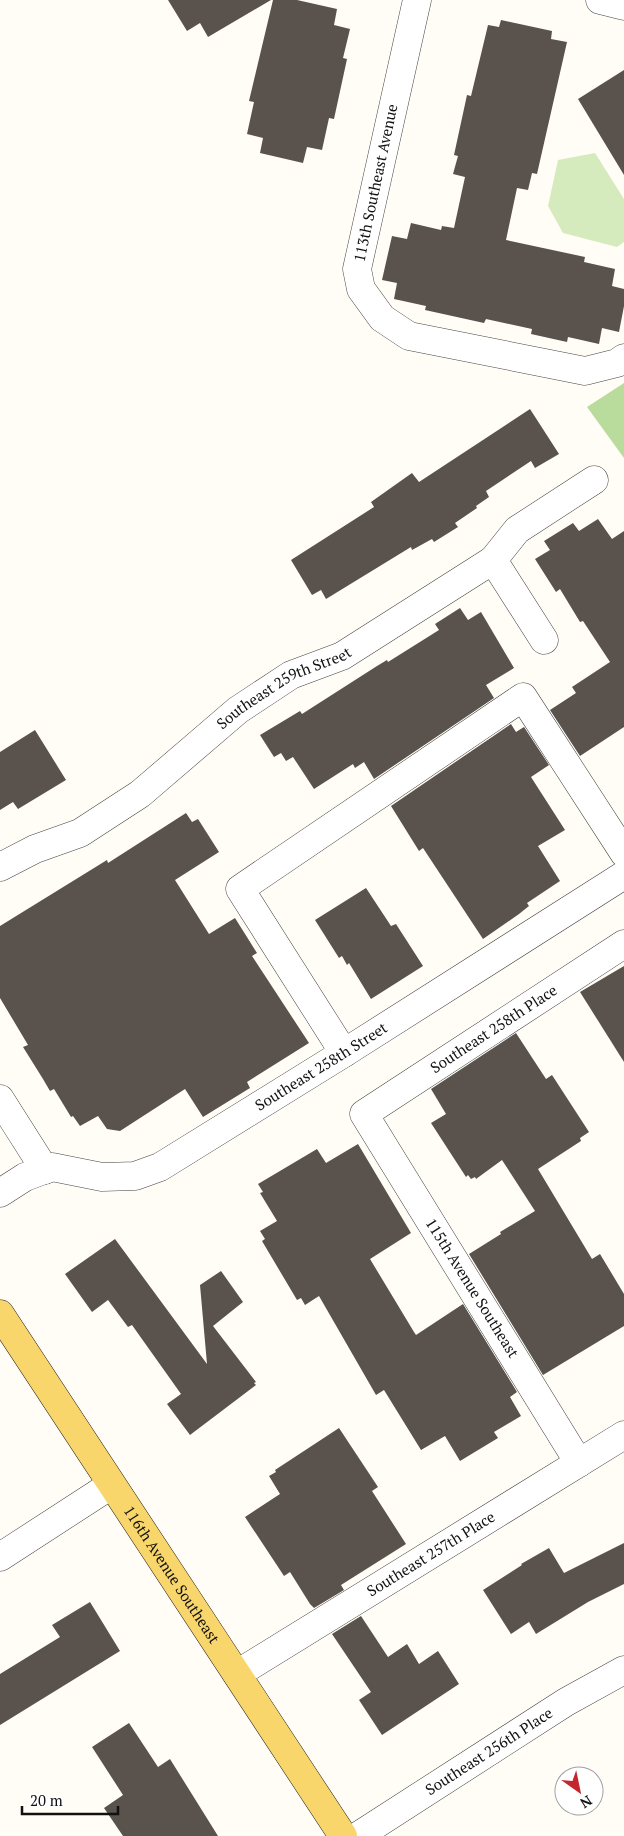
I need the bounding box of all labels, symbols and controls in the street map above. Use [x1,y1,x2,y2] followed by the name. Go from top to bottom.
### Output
[349,102,402,264] street label: 113th Southeast Avenue
[212,641,355,733] street label: Southeast 259th Street
[426,980,560,1077] street label: Southeast 258th Place
[251,1017,391,1115] street label: Southeast 258th Street
[422,1214,524,1361] street label: 115th Avenue Southeast
[120,1501,225,1647] street label: 116th Avenue Southeast
[363,1506,498,1600] street label: Southeast 257th Place
[421,1702,556,1799] street label: Southeast 256th Place
[554,1766,604,1816] north arrow
[22,1784,119,1816] scale bar
[30,1790,63,1810] text: 20 m
[576,1791,596,1813] text: N

